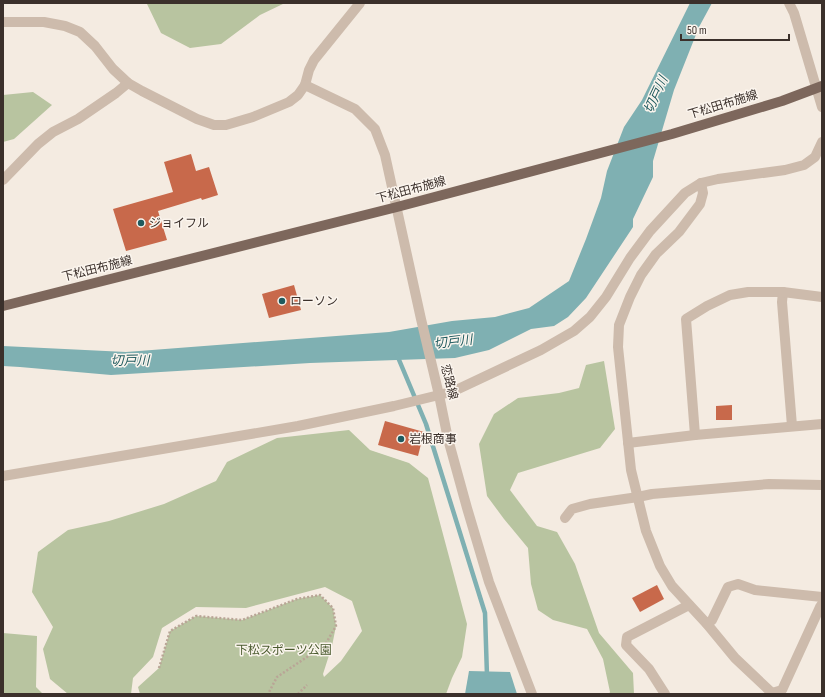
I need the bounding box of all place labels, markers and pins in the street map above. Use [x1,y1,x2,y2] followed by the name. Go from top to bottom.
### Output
[149,216,209,231] place label: ジョイフル
[136,218,146,228] marker: ジョイフル
[290,294,338,309] place label: ローソン
[277,296,287,306] marker: ローソン
[409,432,457,447] place label: 岩根商事
[396,434,406,444] marker: 岩根商事

